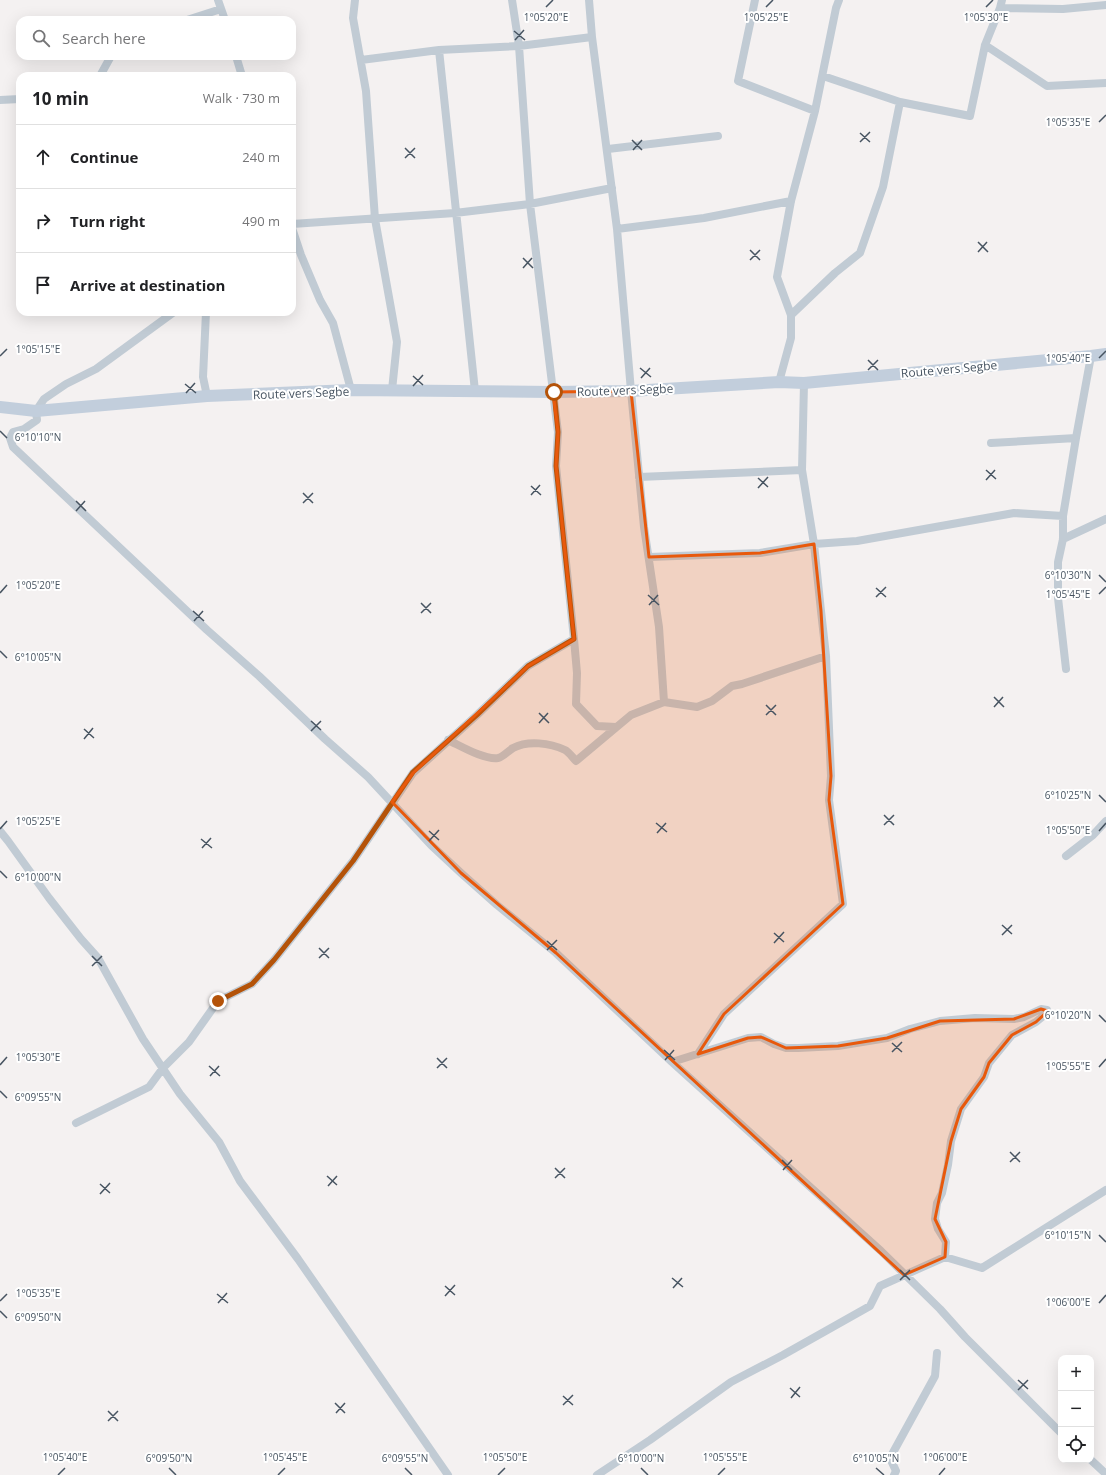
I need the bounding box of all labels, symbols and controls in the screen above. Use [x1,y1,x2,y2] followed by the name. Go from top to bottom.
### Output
[524,10,568,24] text: 1°05'20"E
[744,10,788,24] text: 1°05'25"E
[964,10,1008,24] text: 1°05'30"E
[16,16,296,60] search box
[30,27,52,49] icon: search
[62,28,146,48] text: Search here
[32,87,89,110] text: 10 min
[203,89,280,107] text: Walk · 730 m
[1046,115,1090,129] text: 1°05'35"E
[32,146,54,168] icon: ahead
[70,147,138,167] text: Continue
[242,148,280,166] text: 240 m
[32,210,54,232] icon: right
[70,211,145,231] text: Turn right
[242,212,280,230] text: 490 m
[32,274,54,296] icon: arrive
[70,275,225,295] text: Arrive at destination
[16,342,60,356] text: 1°05'15"E
[1046,351,1090,365] text: 1°05'40"E
[900,356,998,382] street label: Route vers Segbe
[576,380,674,400] street label: Route vers Segbe
[252,383,350,403] street label: Route vers Segbe
[545,383,563,401] route start
[15,430,61,444] text: 6°10'10"N
[1045,568,1091,582] text: 6°10'30"N
[16,578,60,592] text: 1°05'20"E
[1046,587,1090,601] text: 1°05'45"E
[15,650,61,664] text: 6°10'05"N
[1045,788,1091,802] text: 6°10'25"N
[16,814,60,828] text: 1°05'25"E
[1046,823,1090,837] text: 1°05'50"E
[15,870,61,884] text: 6°10'00"N
[209,992,227,1010] route end
[1045,1008,1091,1022] text: 6°10'20"N
[16,1050,60,1064] text: 1°05'30"E
[1046,1059,1090,1073] text: 1°05'55"E
[15,1090,61,1104] text: 6°09'55"N
[1045,1228,1091,1242] text: 6°10'15"N
[16,1286,60,1300] text: 1°05'35"E
[1046,1295,1090,1309] text: 1°06'00"E
[15,1310,61,1324] text: 6°09'50"N
[1058,1355,1094,1463] map controls
[1058,1355,1094,1391] button: +
[1058,1391,1094,1427] button: −
[1058,1427,1094,1463] button: locate
[43,1450,87,1464] text: 1°05'40"E
[263,1450,307,1464] text: 1°05'45"E
[483,1450,527,1464] text: 1°05'50"E
[703,1450,747,1464] text: 1°05'55"E
[923,1450,967,1464] text: 1°06'00"E
[146,1451,192,1465] text: 6°09'50"N
[382,1451,428,1465] text: 6°09'55"N
[618,1451,664,1465] text: 6°10'00"N
[853,1451,899,1465] text: 6°10'05"N

